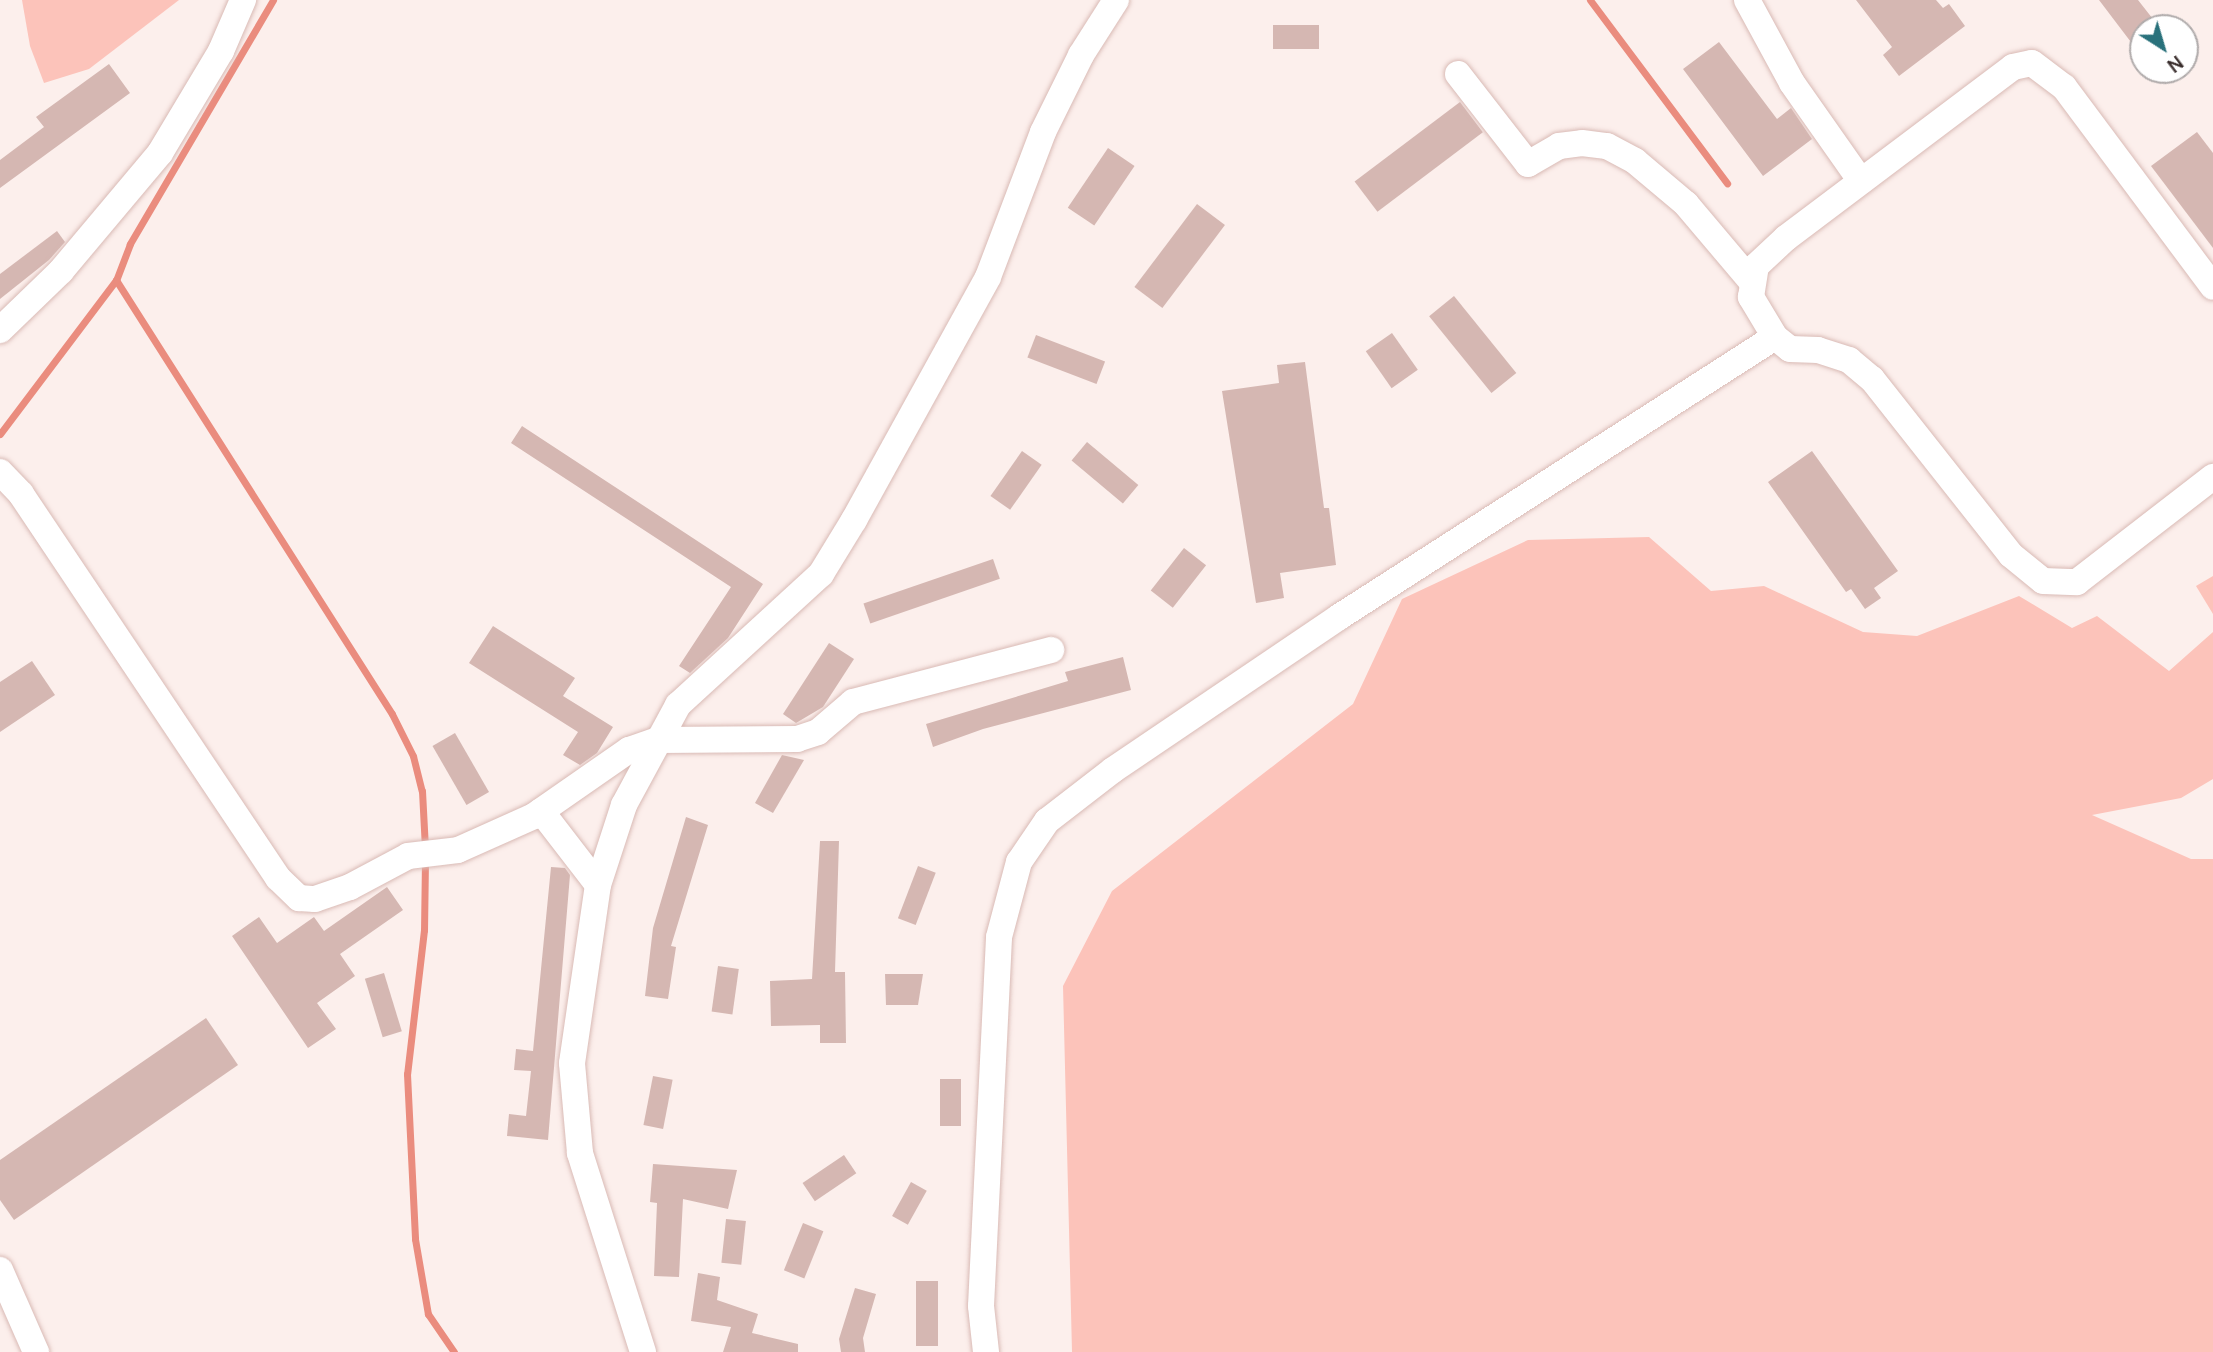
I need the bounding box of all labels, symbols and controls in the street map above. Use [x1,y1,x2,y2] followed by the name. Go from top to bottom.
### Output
[2129,14,2199,84] north arrow
[2162,50,2189,79] text: N

